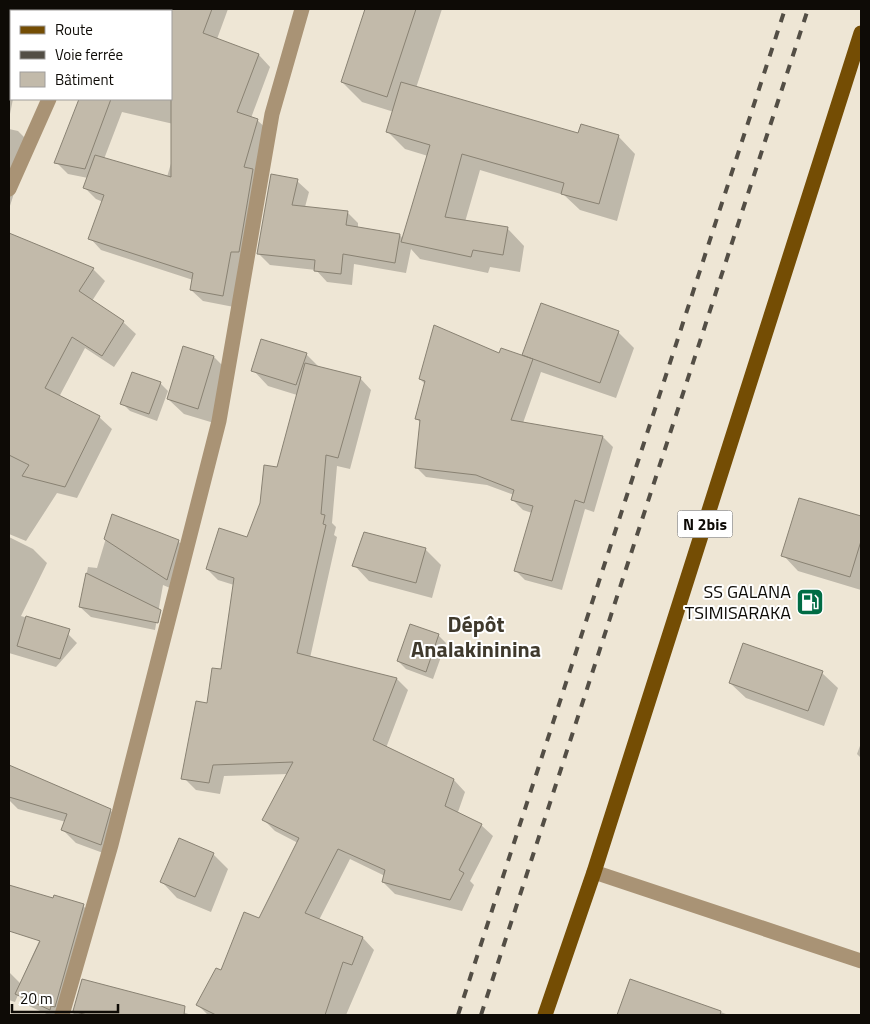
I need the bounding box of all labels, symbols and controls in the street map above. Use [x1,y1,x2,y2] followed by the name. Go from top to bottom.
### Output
[10,10,172,100] legend
[55,18,93,41] text: Route
[55,43,123,66] text: Voie ferrée
[55,68,114,91] text: Bâtiment
[678,510,732,538] road number: N 2bis
[685,578,791,626] place label: SS GALANA TSIMISARAKA
[795,587,825,617] fuel station icon: SS GALANA TSIMISARAKA
[411,607,541,666] district label: Dépôt Analakininina
[12,982,119,1014] scale bar
[20,987,53,1010] text: 20 m

